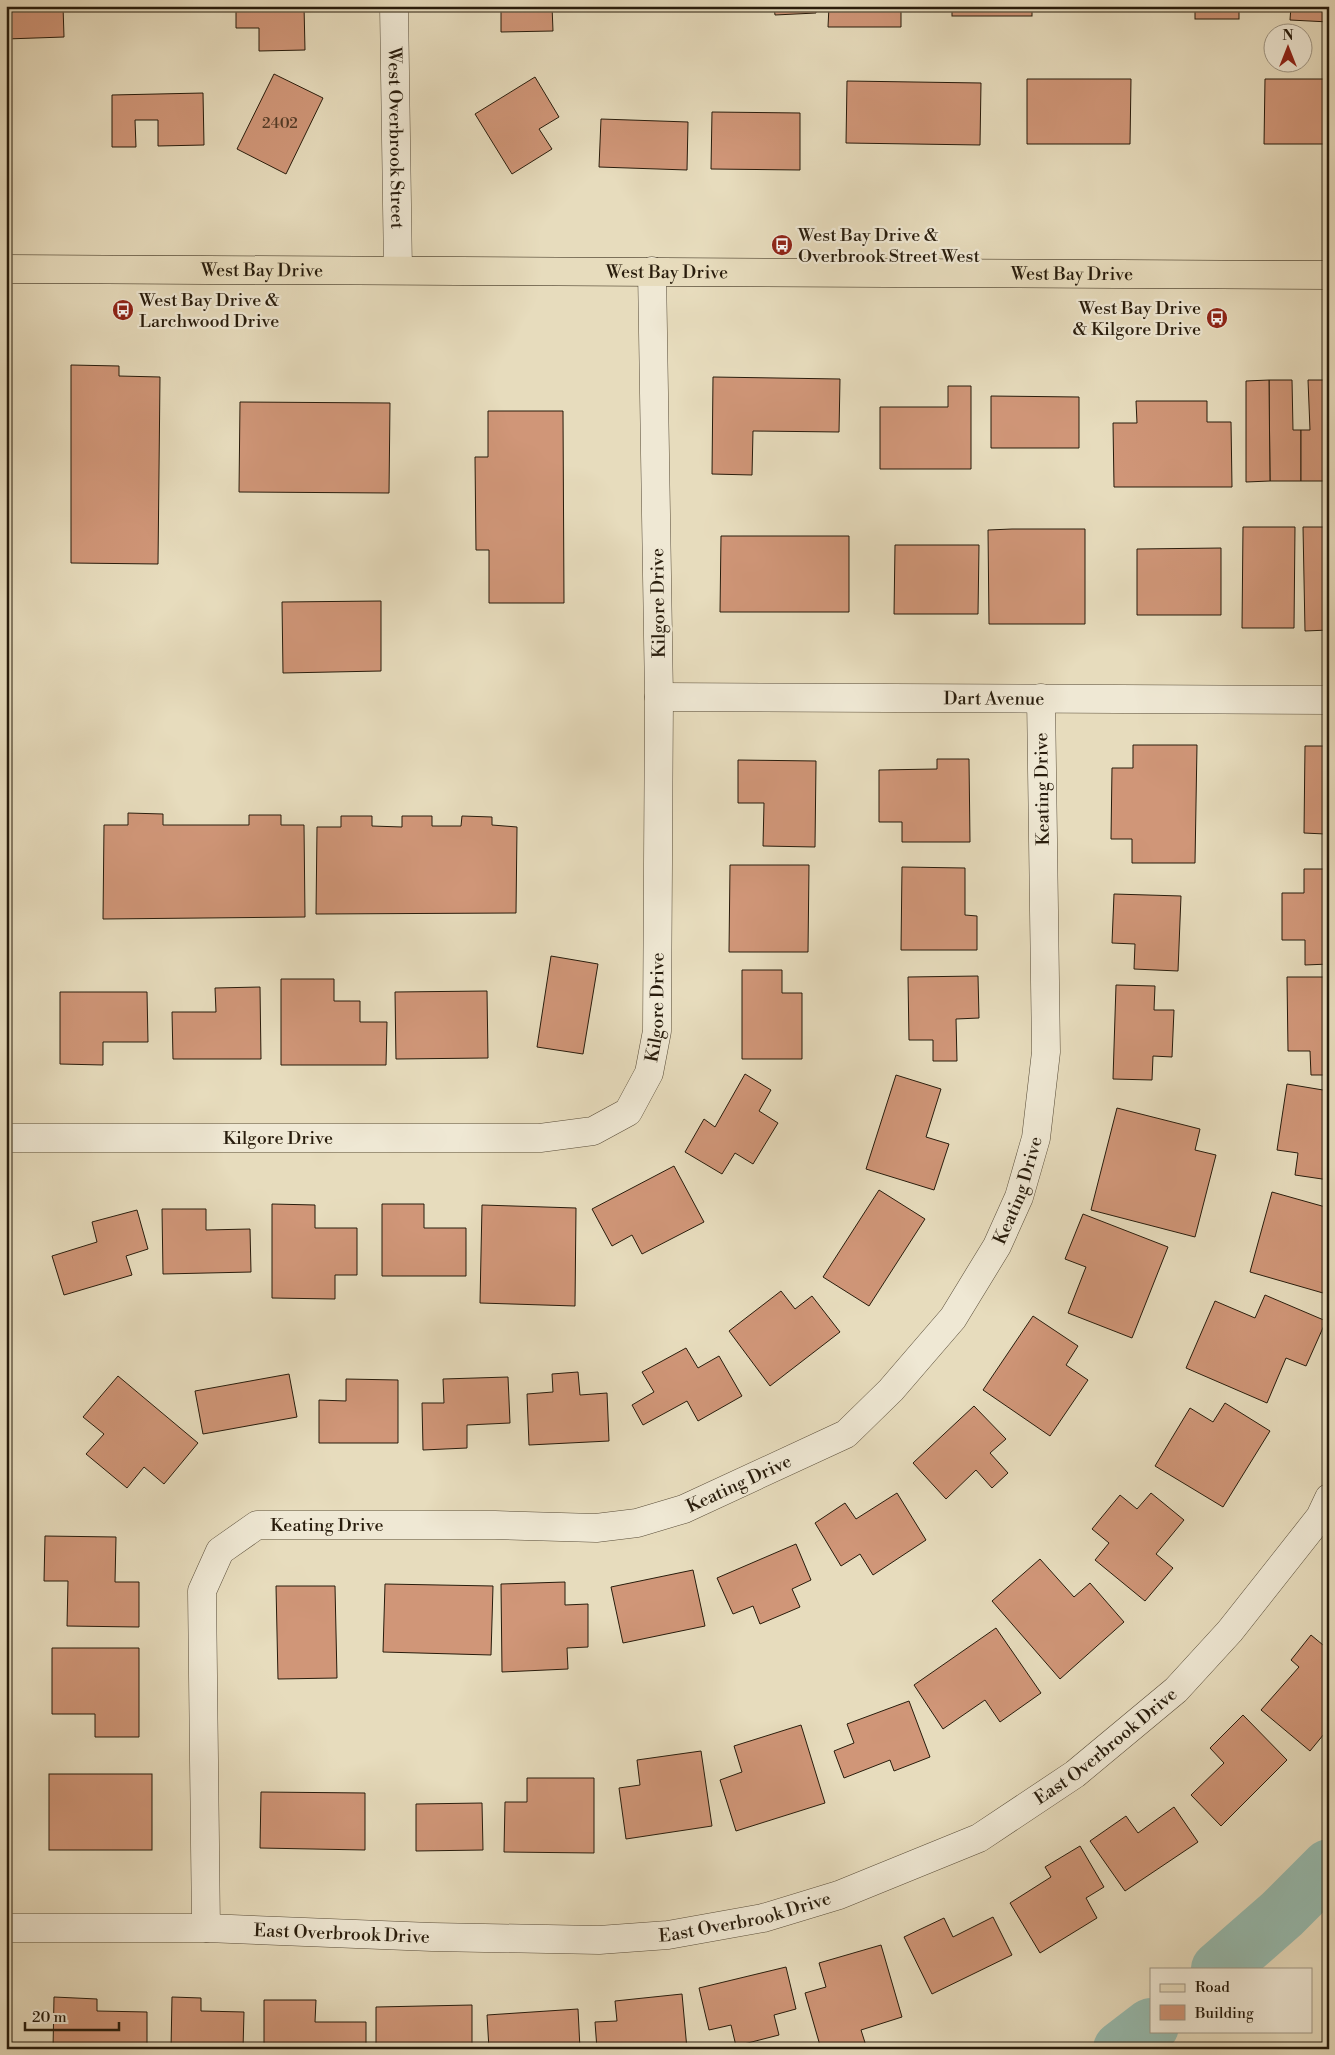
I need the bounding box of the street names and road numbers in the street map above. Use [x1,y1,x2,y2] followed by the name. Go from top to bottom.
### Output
[383,46,408,230] street label: West Overbrook Street
[200,259,323,282] street label: West Bay Drive
[605,261,728,284] street label: West Bay Drive
[1010,263,1133,286] street label: West Bay Drive
[646,548,671,658] street label: Kilgore Drive
[944,687,1044,711] street label: Dart Avenue
[1030,732,1055,846] street label: Keating Drive
[640,952,669,1064] street label: Kilgore Drive
[223,1127,333,1150] street label: Kilgore Drive
[988,1134,1048,1248] street label: Keating Drive
[683,1450,795,1518] street label: Keating Drive
[270,1514,384,1537] street label: Keating Drive
[1030,1683,1182,1810] street label: East Overbrook Drive
[658,1887,834,1948] street label: East Overbrook Drive
[253,1919,430,1949] street label: East Overbrook Drive

